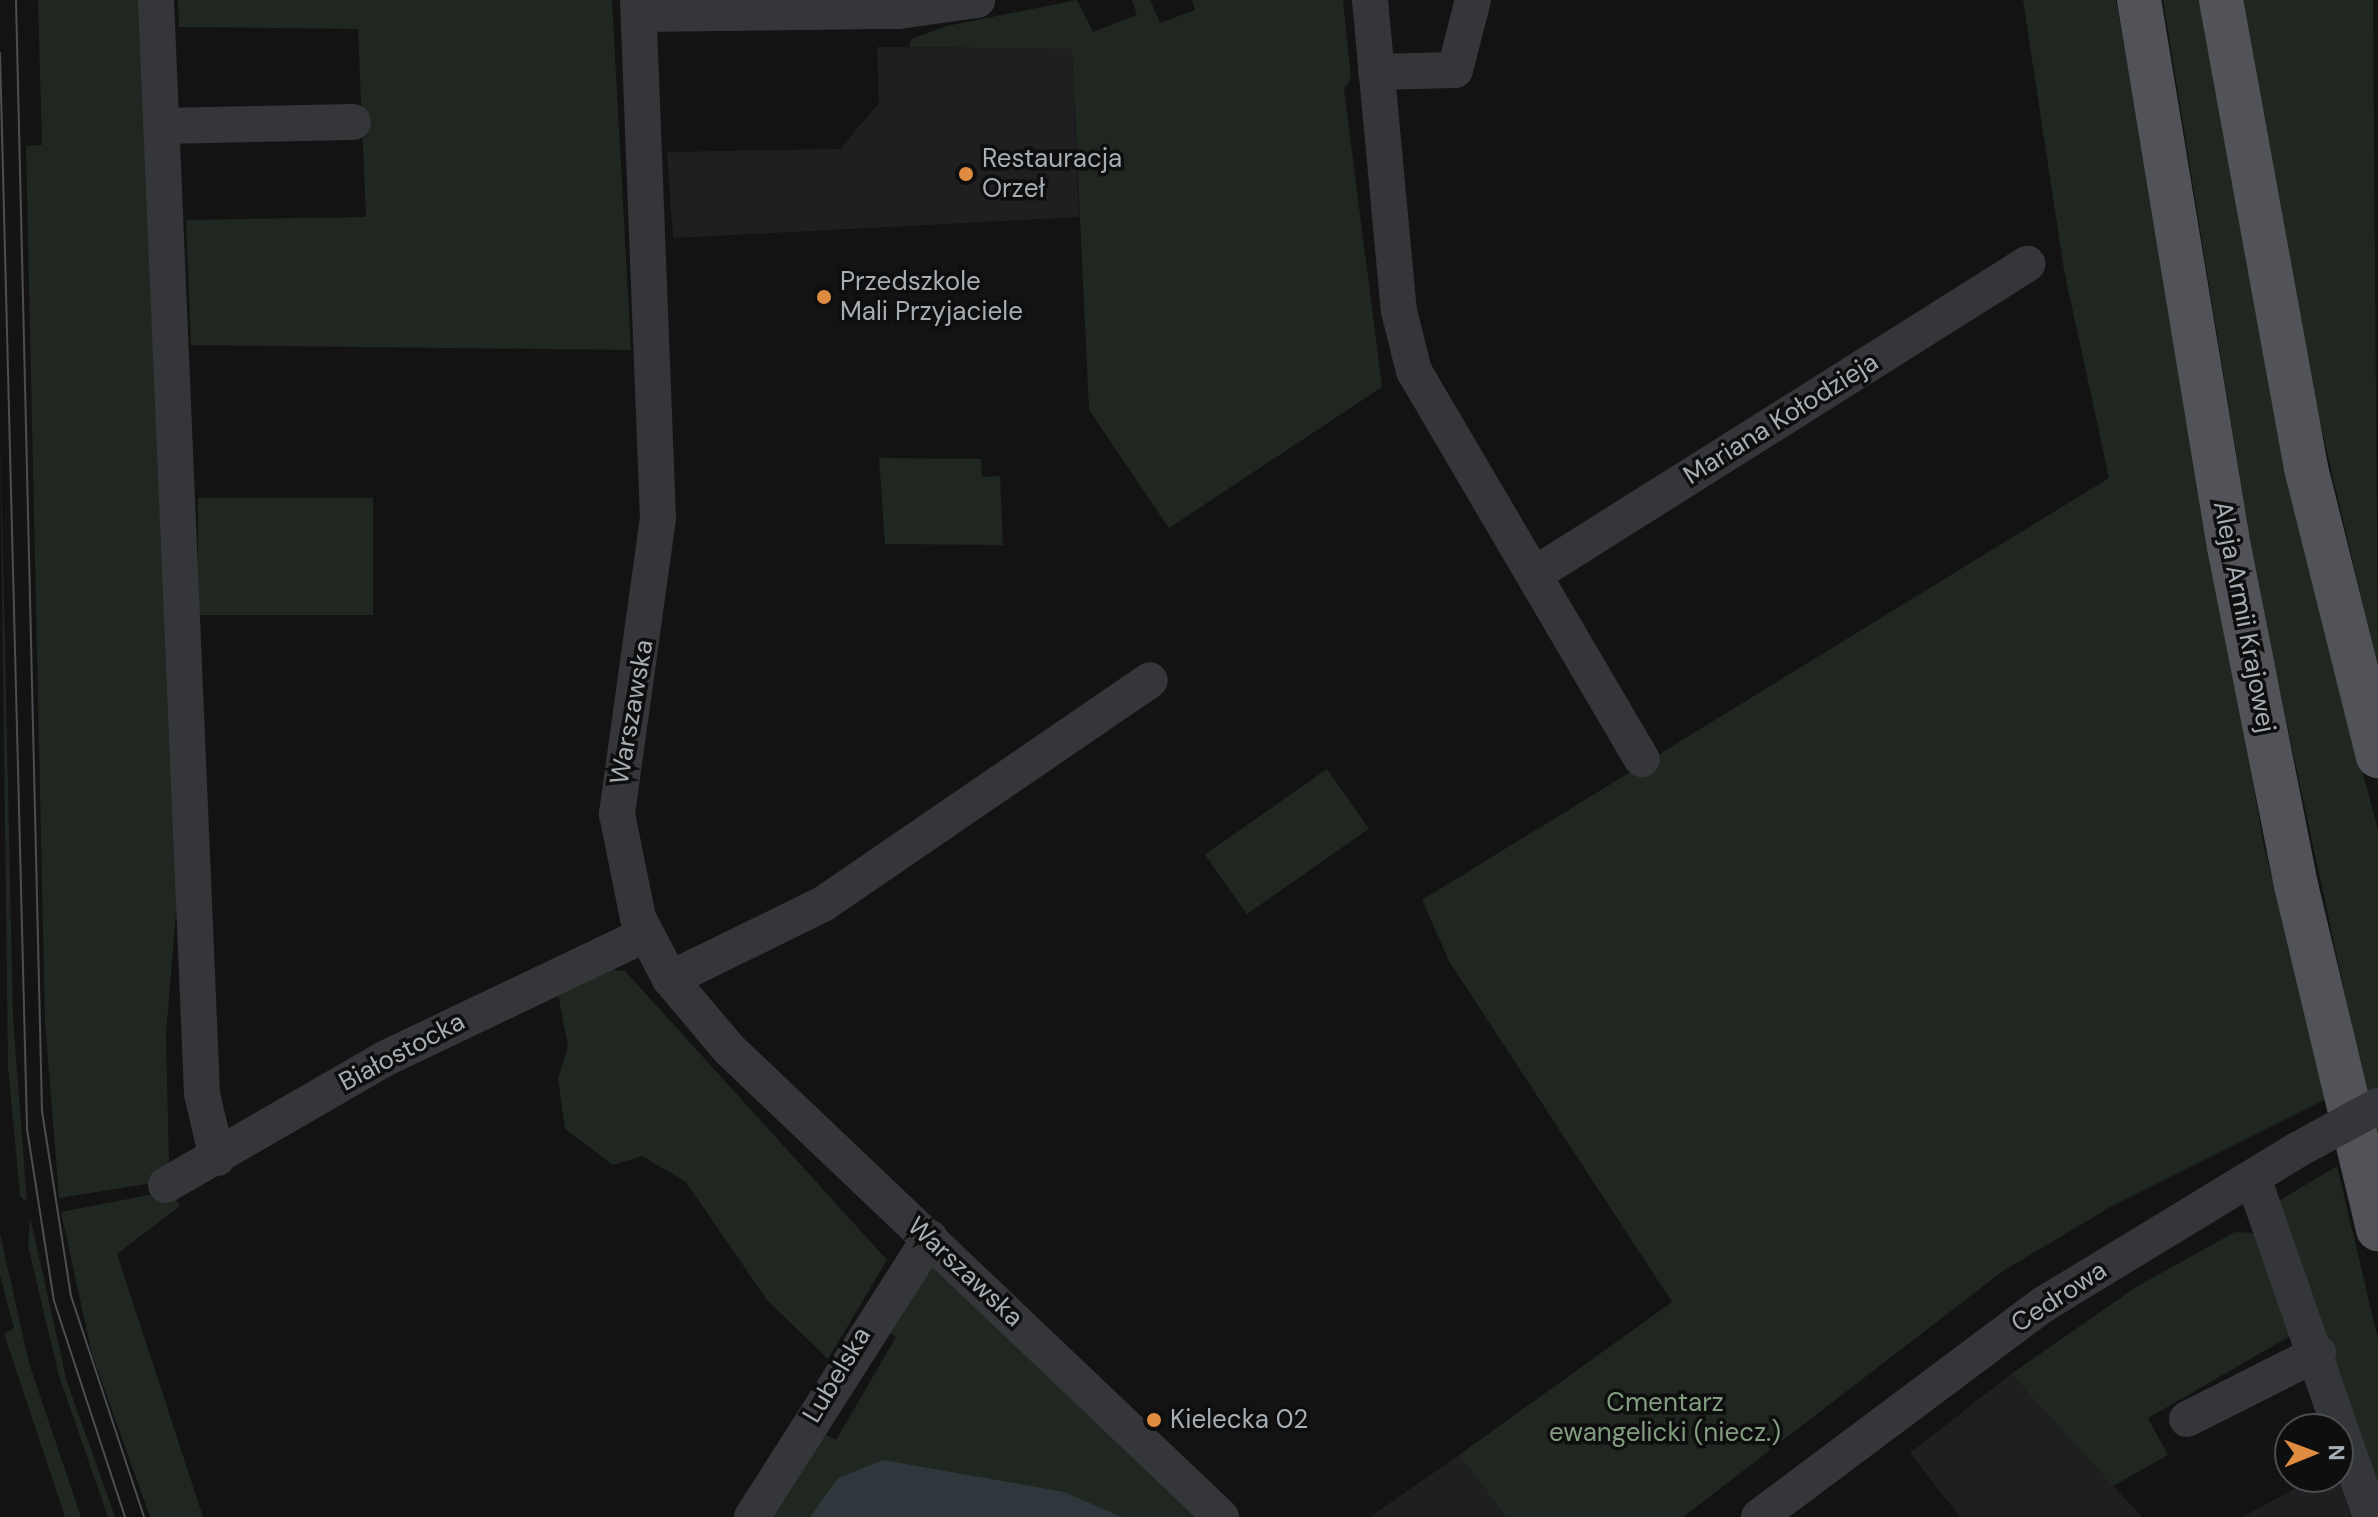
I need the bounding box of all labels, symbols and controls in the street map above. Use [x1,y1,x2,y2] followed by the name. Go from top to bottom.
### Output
[982,143,1122,204] place label: Restauracja Orzeł
[957,165,975,183] marker: Restauracja Orzeł
[840,266,1023,328] place label: Przedszkole Mali Przyjaciele
[815,288,833,306] marker: Przedszkole Mali Przyjaciele
[1678,347,1884,491] street label: Mariana Kołodzieja
[2206,499,2282,735] street label: Aleja Armii Krajowej
[604,637,660,787] street label: Warszawska
[334,1006,470,1098] street label: Białostocka
[901,1211,1029,1333] street label: Warszawska
[2006,1255,2112,1339] street label: Cedrowa
[796,1322,878,1428] street label: Lubelska
[1549,1387,1781,1448] park label: Cmentarz ewangelicki (niecz.)
[1170,1404,1308,1436] place label: Kielecka 02
[1145,1411,1163,1429] marker: Kielecka 02
[2274,1413,2354,1493] north arrow
[2322,1444,2351,1461] text: N

